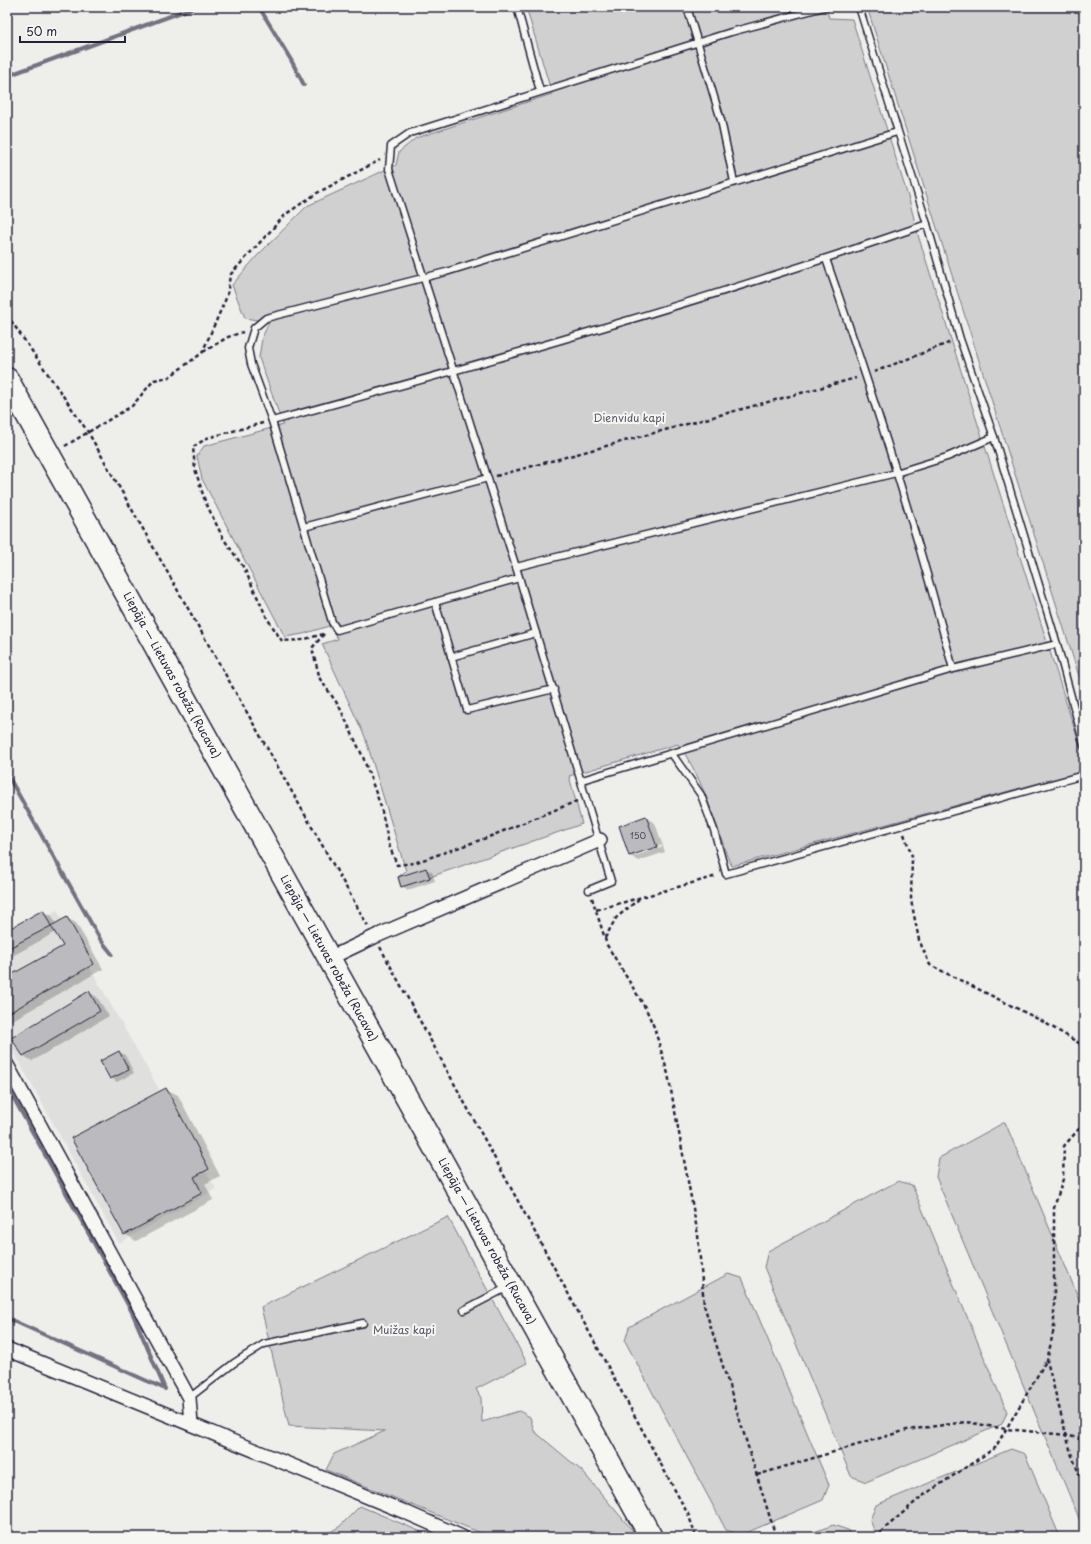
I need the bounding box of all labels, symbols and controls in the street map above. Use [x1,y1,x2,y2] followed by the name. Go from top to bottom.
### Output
[20,18,125,44] scale bar
[26,22,57,40] text: 50 m
[593,409,665,426] park label: Dienvidu kapi
[119,588,225,761] street label: Liepāja — Lietuvas robeža (Rucava)
[630,828,647,842] house number: 150
[276,871,382,1044] street label: Liepāja — Lietuvas robeža (Rucava)
[434,1154,540,1327] street label: Liepāja — Lietuvas robeža (Rucava)
[373,1321,435,1338] park label: Muižas kapi

